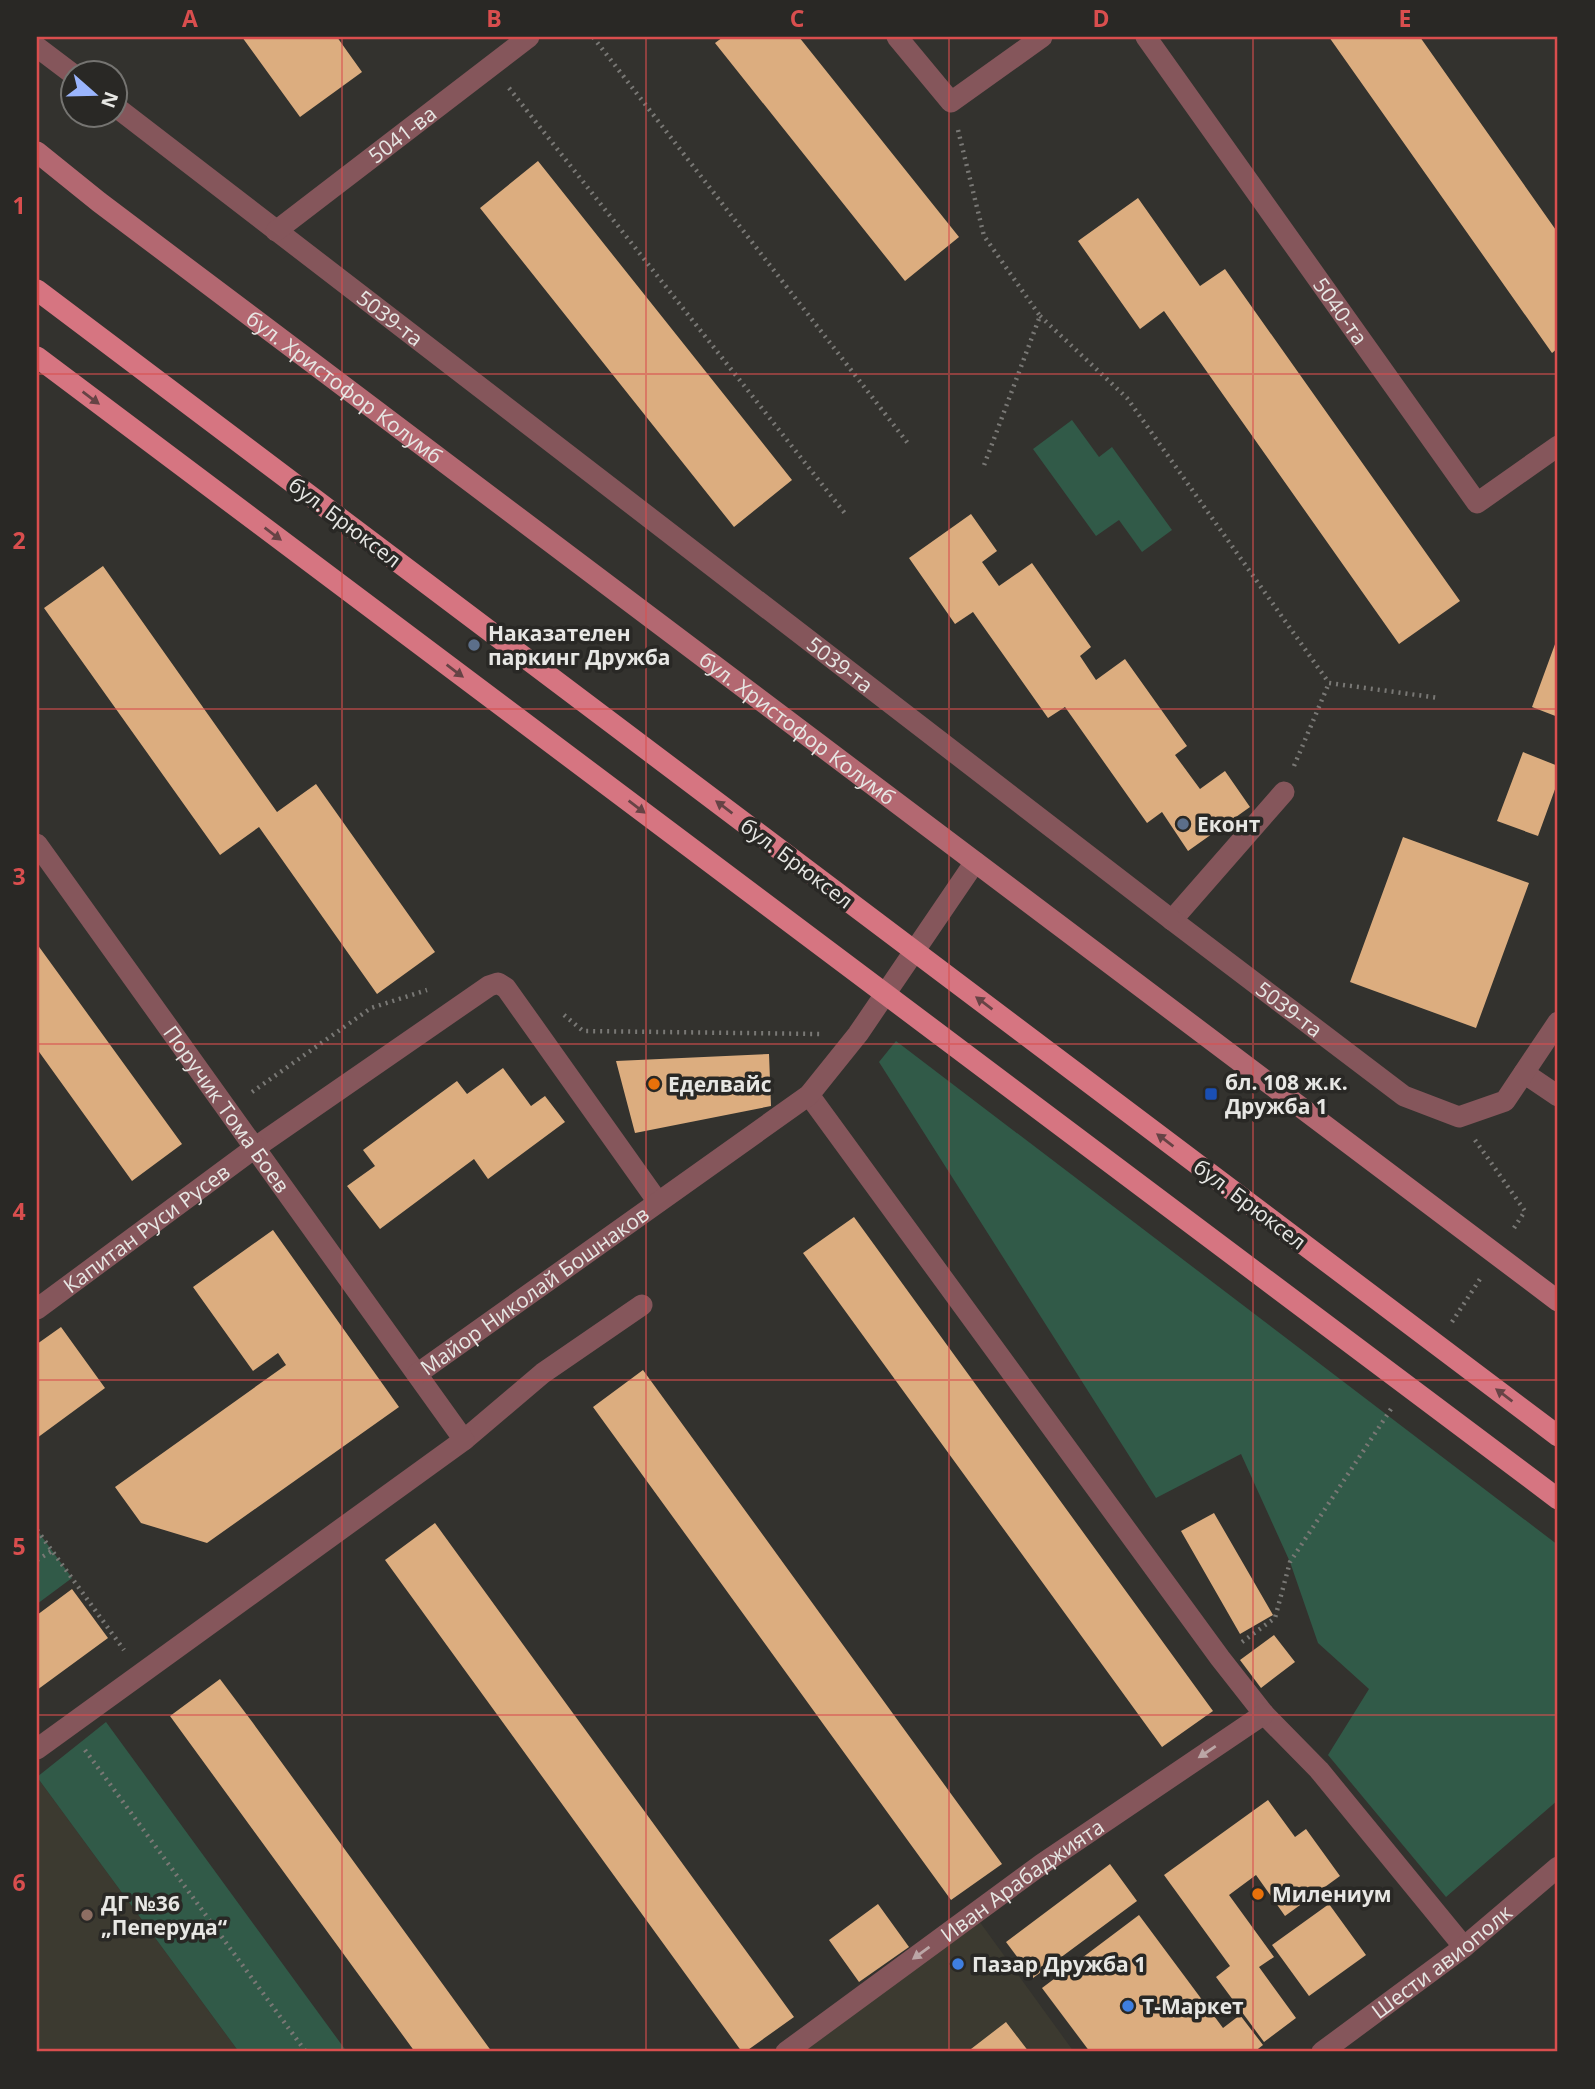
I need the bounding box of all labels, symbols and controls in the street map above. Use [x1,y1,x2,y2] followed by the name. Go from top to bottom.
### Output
[182,2,198,34] text: A
[486,2,502,34] text: B
[790,2,804,34] text: C
[1092,2,1110,34] text: D
[1399,2,1411,34] text: E
[60,60,130,130] north arrow
[95,88,125,112] text: N
[362,99,442,169] street label: 5041-ва
[12,189,26,221] text: 1
[1307,272,1374,350] street label: 5040-та
[351,284,429,352] street label: 5039-та
[241,304,448,470] street label: бул. Христофор Колумб
[82,390,100,405] one-way arrow
[283,471,407,573] street label: бул. Брюксел
[12,524,26,556] text: 2
[264,527,282,541] one-way arrow
[488,619,671,671] place label: Наказателен паркинг Дружба
[801,630,879,699] street label: 5039-та
[466,637,482,653] marker: Наказателен паркинг Дружба
[694,645,901,811] street label: бул. Христофор Колумб
[446,664,464,678] one-way arrow
[628,800,646,814] one-way arrow
[715,800,733,815] one-way arrow
[1197,810,1261,838] place label: Еконт
[735,812,859,914] street label: бул. Брюксел
[1175,816,1191,832] marker: Еконт
[12,860,26,892] text: 3
[1250,975,1328,1043] street label: 5039-та
[974,996,993,1010] one-way arrow
[157,1020,296,1198] street label: Поручик Тома Боев
[1225,1068,1348,1120] place label: бл. 108 ж.к. Дружба 1
[668,1070,772,1098] place label: Еделвайс
[646,1076,662,1092] marker: Еделвайс
[1203,1086,1219,1102] marker: бл. 108 ж.к. Дружба 1
[1156,1133,1175,1147] one-way arrow
[1188,1153,1312,1255] street label: бул. Брюксел
[57,1157,235,1299] street label: Капитан Руси Русев
[12,1195,26,1227] text: 4
[414,1200,654,1381] street label: Майор Николай Бошнаков
[1495,1388,1513,1402] one-way arrow
[12,1530,26,1562] text: 5
[1198,1745,1217,1758] one-way arrow
[935,1812,1109,1948] street label: Иван Арабаджията
[12,1866,26,1898] text: 6
[1272,1880,1392,1908] place label: Милениум
[1250,1886,1266,1902] marker: Милениум
[101,1889,228,1941] place label: ДГ №36 „Пеперуда“
[1366,1898,1518,2025] street label: Шести авиополк
[79,1907,95,1923] marker: ДГ №36 „Пеперуда“
[912,1946,930,1960] one-way arrow
[972,1950,1146,1978] place label: Пазар Дружба 1
[950,1956,966,1972] marker: Пазар Дружба 1
[1142,1992,1244,2020] place label: Т-Маркет
[1120,1998,1136,2014] marker: Т-Маркет

